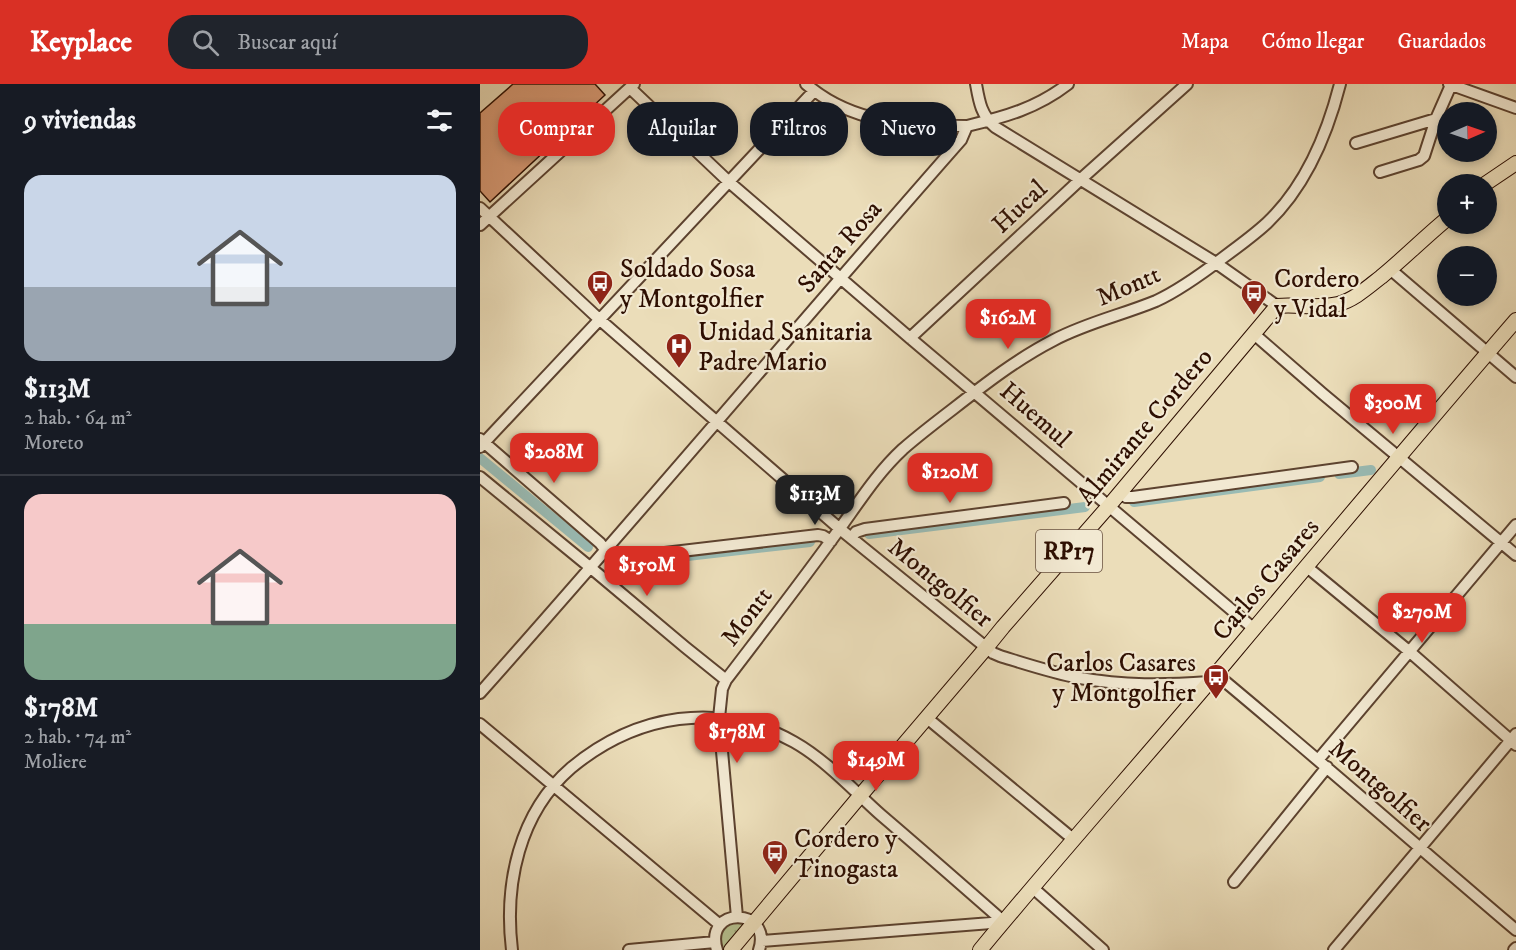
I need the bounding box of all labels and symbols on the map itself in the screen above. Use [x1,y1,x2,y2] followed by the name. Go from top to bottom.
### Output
[1437,102,1497,162] north arrow
[985,173,1055,241] street label: Hucal
[791,194,890,300] street label: Santa Rosa
[620,253,764,316] place label: Soldado Sosa y Montgolfier
[1092,258,1165,314] street label: Montt
[1274,263,1360,326] place label: Cordero y Vidal
[585,268,615,306] bus stop icon: Soldado Sosa y Montgolfier
[1239,278,1269,316] bus stop icon: Cordero y Vidal
[966,299,1050,350] pin: $162M
[698,316,872,379] place label: Unidad Sanitaria Padre Mario
[664,331,694,369] hospital icon: Unidad Sanitaria Padre Mario
[1070,342,1220,512] street label: Almirante Cordero
[992,375,1078,455] street label: Huemul
[1351,384,1435,435] pin: $300M
[512,433,596,484] pin: $208M
[908,453,992,504] pin: $120M
[773,475,857,526] pin: $113M
[1205,512,1327,648] street label: Carlos Casares
[1036,530,1102,572] road number: RP17
[881,531,1000,636] street label: Montgolfier
[605,546,689,597] pin: $150M
[714,581,780,653] street label: Montt
[1380,593,1464,644] pin: $270M
[1046,647,1196,710] place label: Carlos Casares y Montgolfier
[1201,662,1231,700] bus stop icon: Carlos Casares y Montgolfier
[695,713,779,764] pin: $178M
[1322,732,1439,840] street label: Montgolfier
[834,741,918,792] pin: $149M
[794,823,898,886] place label: Cordero y Tinogasta
[760,838,790,876] bus stop icon: Cordero y Tinogasta

